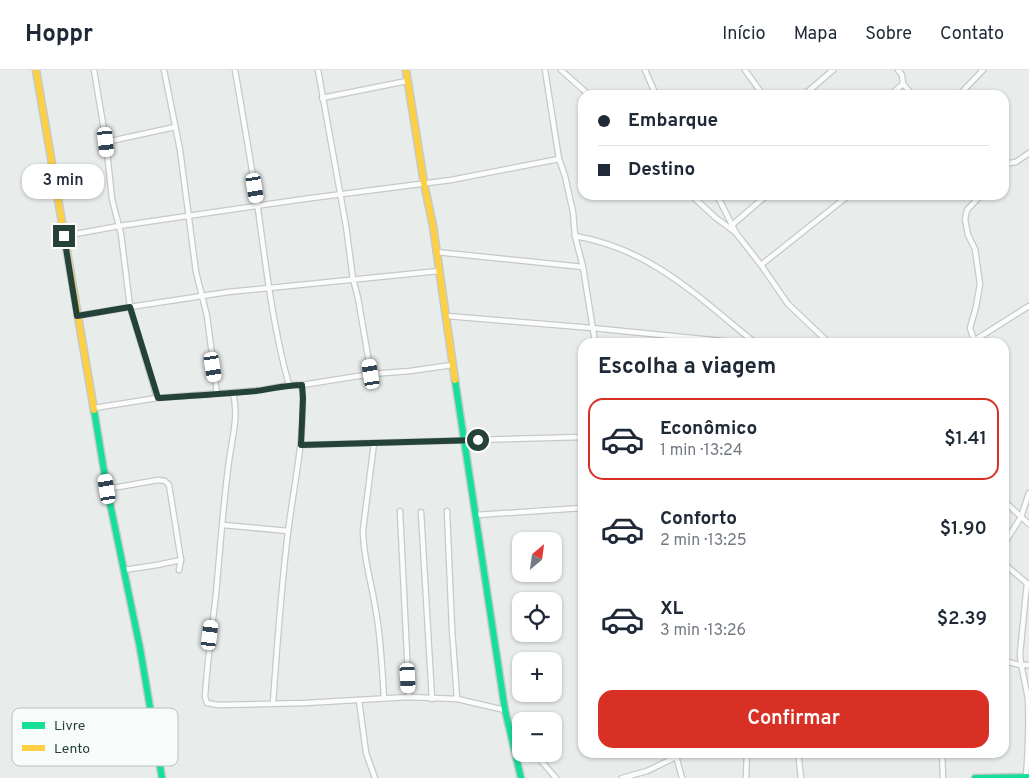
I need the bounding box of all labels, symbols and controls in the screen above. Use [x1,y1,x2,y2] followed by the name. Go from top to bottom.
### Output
[25,20,93,50] text: Hoppr
[722,23,766,46] text: Início
[794,23,837,46] text: Mapa
[865,23,912,46] text: Sobre
[940,23,1004,46] text: Contato
[628,109,718,133] text: Embarque
[96,126,115,158] car
[628,158,695,182] text: Destino
[23,164,105,198] callout: 3 min
[42,171,84,191] text: 3 min
[245,172,264,204] car
[53,225,75,247] route end
[203,351,222,383] car
[598,354,776,381] text: Escolha a viagem
[361,358,380,390] car
[600,417,645,462] icon: car
[660,417,757,441] text: Econômico
[944,427,987,451] text: $1.41
[467,429,489,451] route start
[660,441,743,461] text: 1 min · 13:24
[97,473,116,505] car
[600,507,645,552] icon: car
[660,507,737,531] text: Conforto
[940,517,987,541] text: $1.90
[660,531,747,551] text: 2 min · 13:25
[512,532,562,582] north arrow
[512,532,562,762] map controls
[512,592,562,642] button: locate
[600,597,645,642] icon: car
[660,597,683,621] text: XL
[937,607,987,631] text: $2.39
[200,619,219,651] car
[660,621,746,641] text: 3 min · 13:26
[512,652,562,702] button: +
[399,663,416,693] car
[598,690,989,748] button: Confirmar
[12,708,178,766] legend
[512,712,562,762] button: −
[54,718,85,735] text: Livre
[54,741,90,758] text: Lento

